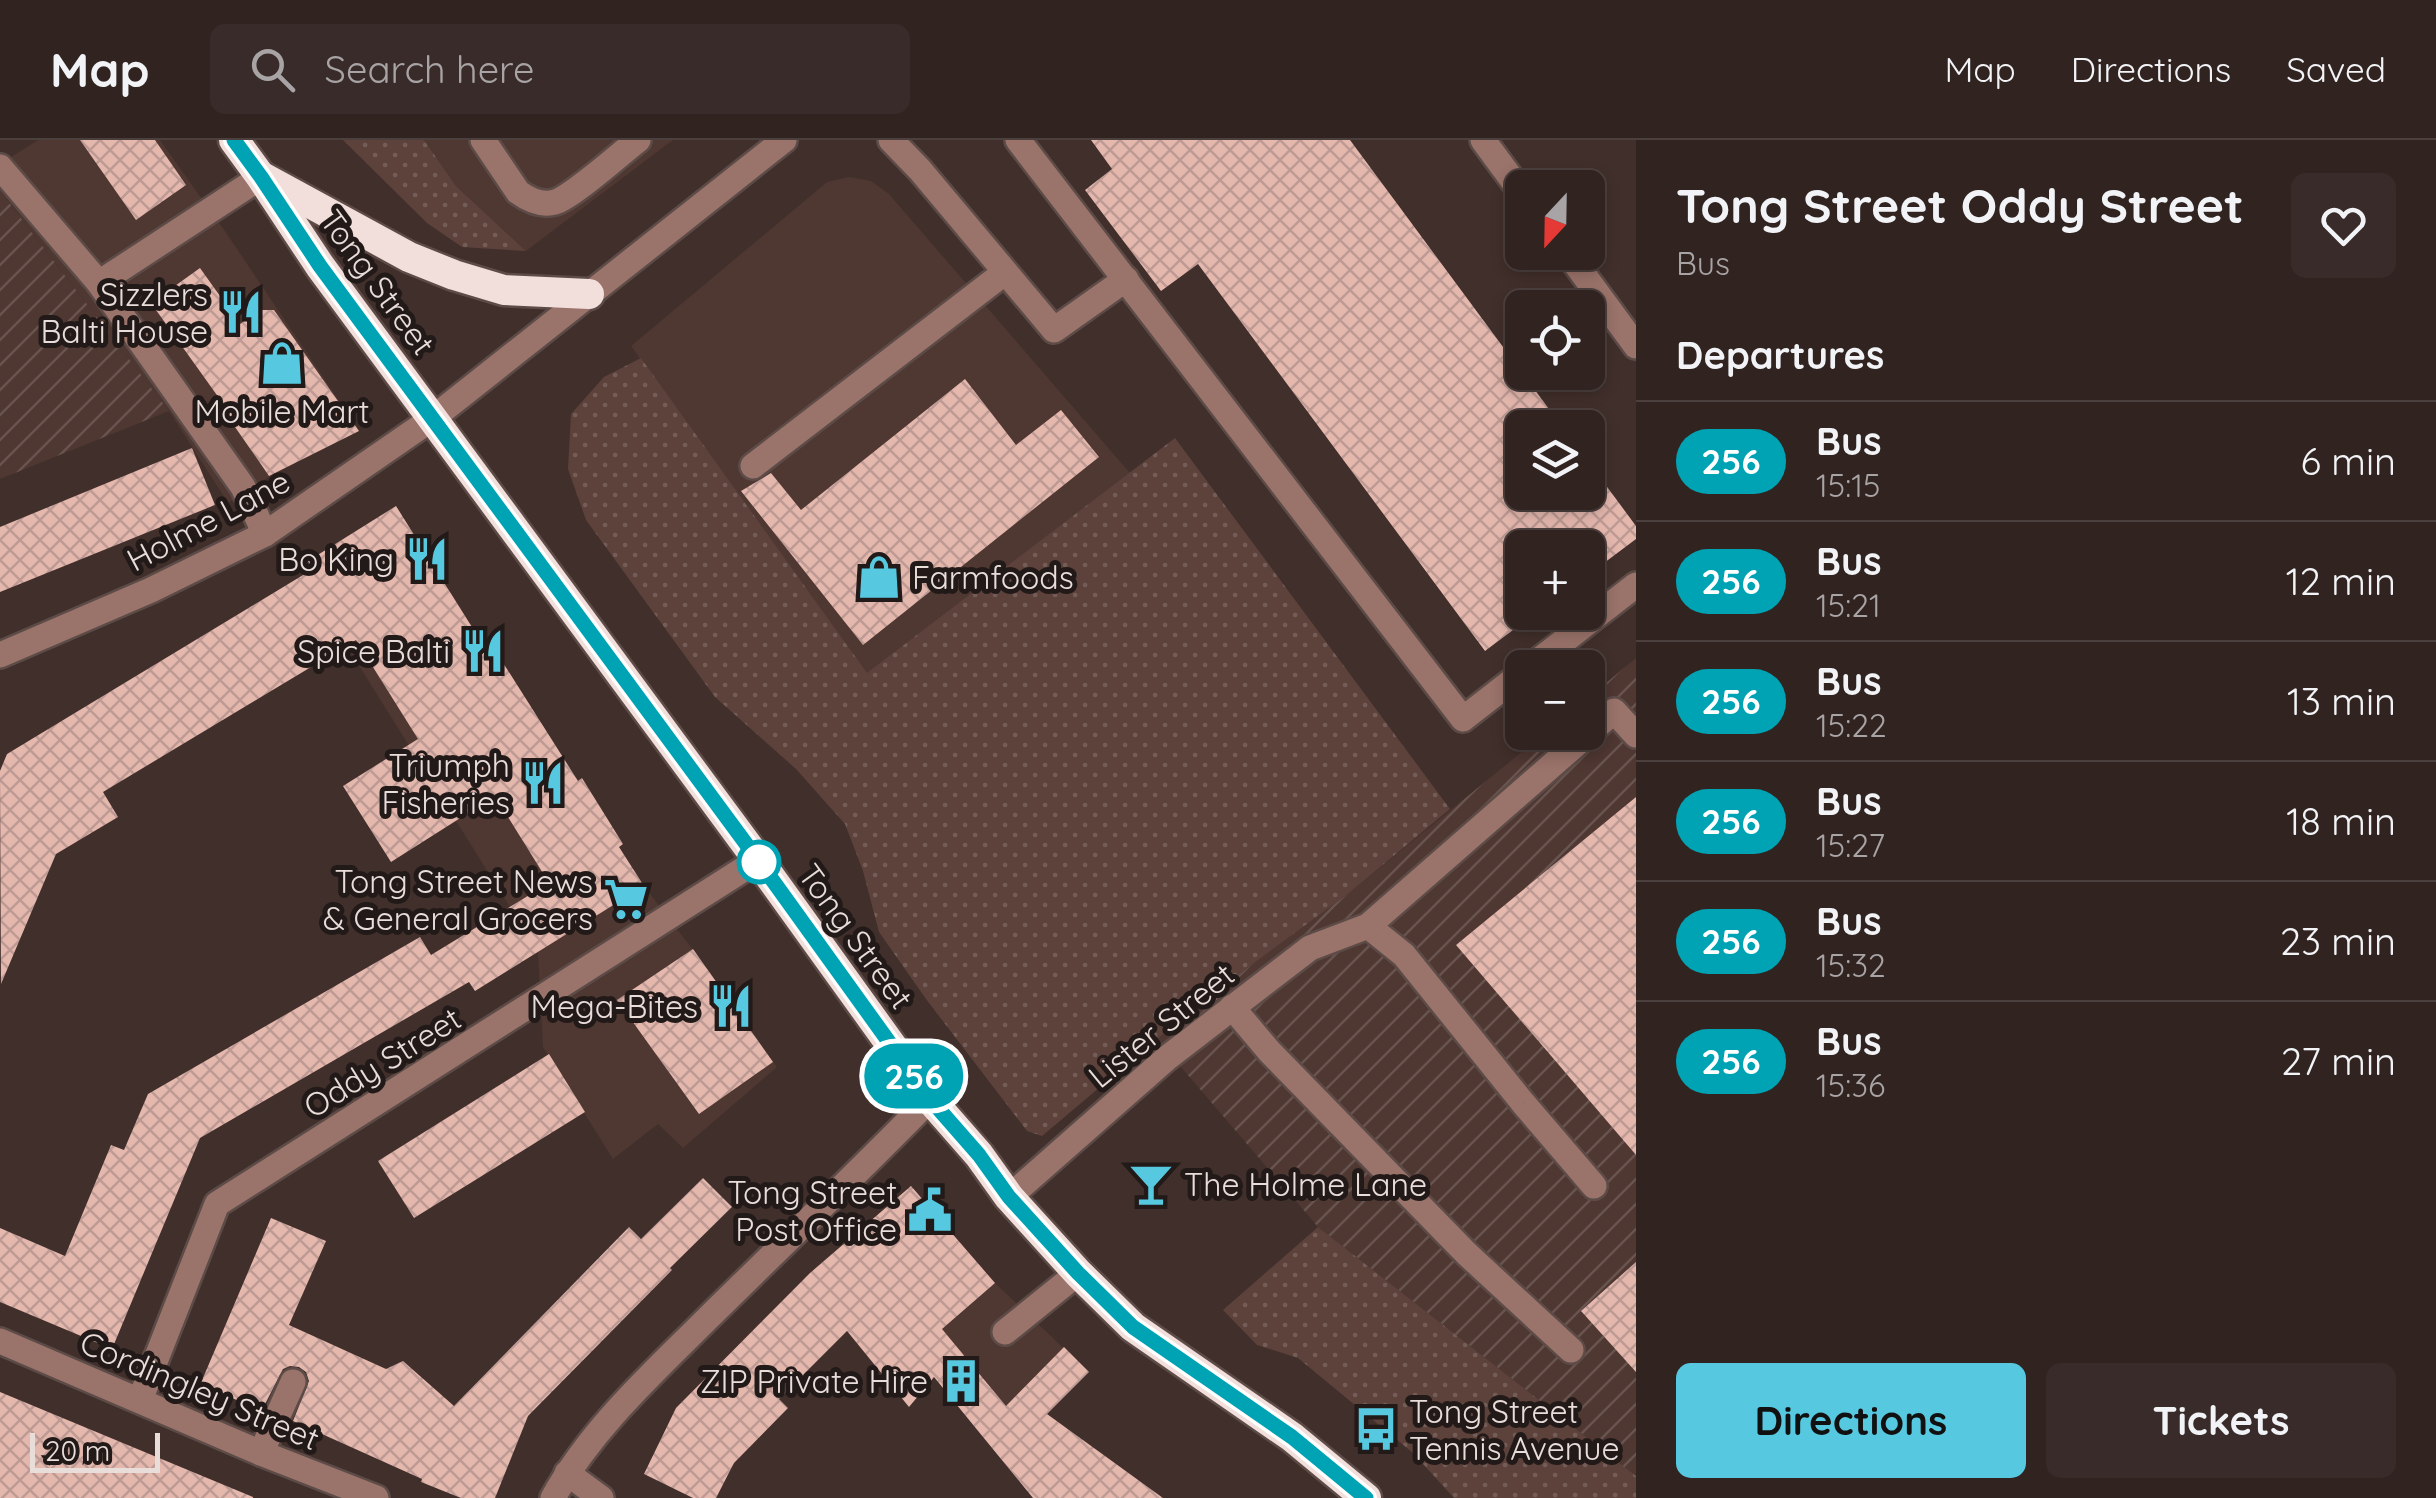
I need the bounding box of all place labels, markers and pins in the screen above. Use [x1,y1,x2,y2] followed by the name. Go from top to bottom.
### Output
[40,274,208,351] place label: Sizzlers Balti House
[217,288,265,336] restaurant icon: Sizzlers Balti House
[258,339,306,387] shop icon: Mobile Mart
[195,391,369,431] place label: Mobile Mart
[403,535,451,583] restaurant icon: Bo King
[278,539,394,579] place label: Bo King
[855,553,903,601] shop icon: Farmfoods
[912,557,1074,597] place label: Farmfoods
[459,627,507,675] restaurant icon: Spice Balti
[297,631,450,671] place label: Spice Balti
[382,745,510,822] place label: Triumph Fisheries
[519,759,567,807] restaurant icon: Triumph Fisheries
[738,841,780,883] unlabelled marker
[323,861,593,938] place label: Tong Street News & General Grocers
[602,875,650,923] supermarket icon: Tong Street News & General Grocers
[707,982,755,1030] restaurant icon: Mega-Bites
[530,986,698,1026] place label: Mega-Bites
[1127,1160,1175,1208] bar icon: The Holme Lane
[1184,1164,1427,1204] place label: The Holme Lane
[728,1172,897,1249] place label: Tong Street Post Office
[906,1186,954,1234] public building icon: Tong Street Post Office
[937,1357,985,1405] building icon: ZIP Private Hire
[700,1361,928,1401] place label: ZIP Private Hire
[1409,1391,1620,1468] place label: Tong Street Tennis Avenue
[1352,1405,1400,1453] bus stop icon: Tong Street Tennis Avenue

